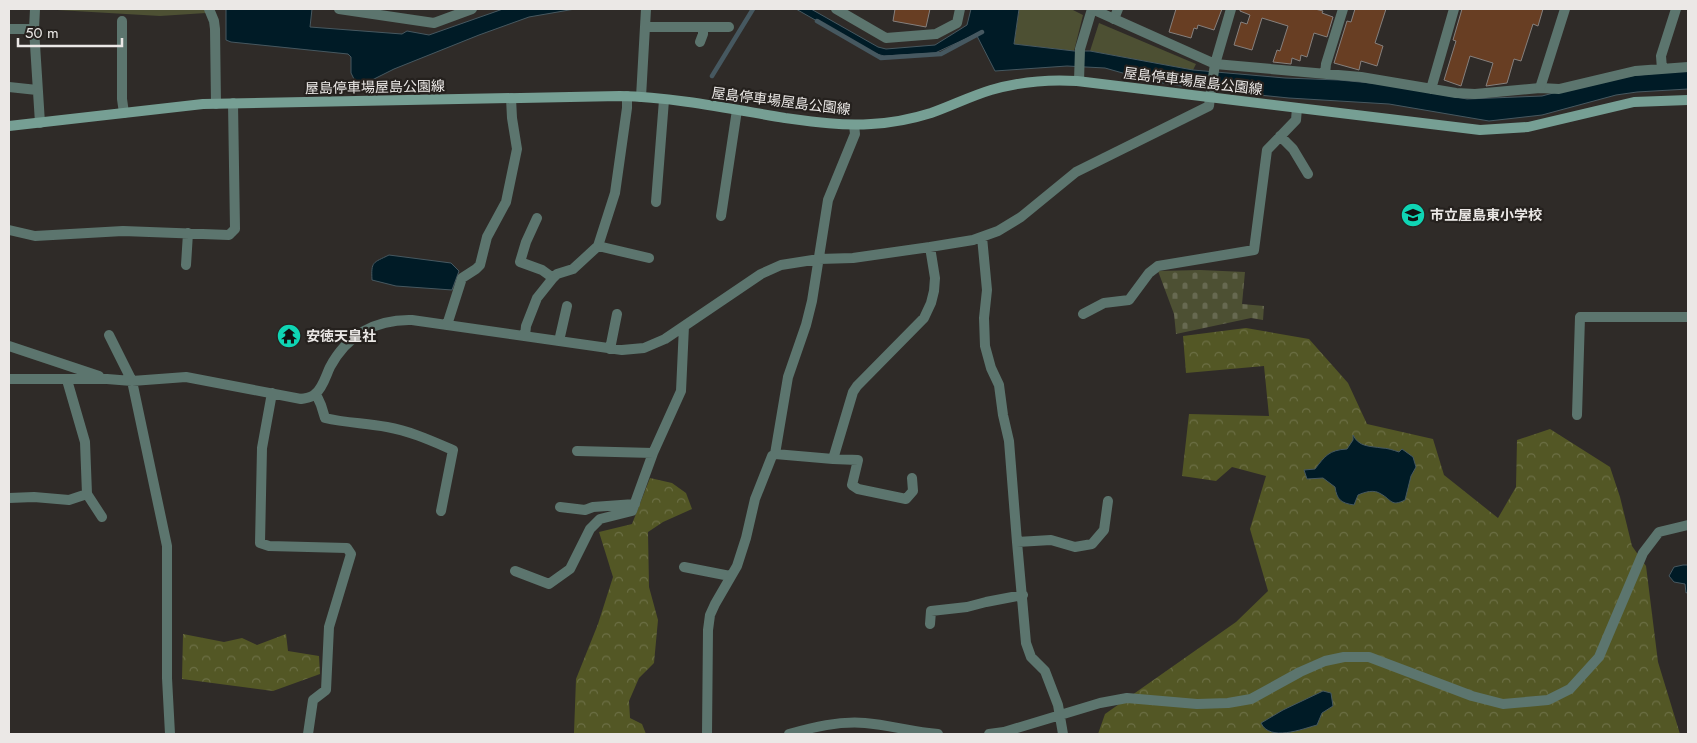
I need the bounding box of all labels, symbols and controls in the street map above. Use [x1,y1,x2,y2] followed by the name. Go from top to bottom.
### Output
[18,15,121,47] scale bar
[25,22,59,44] text: 50 m
[1122,63,1264,99] street label: 屋島停車場屋島公園線
[305,76,445,98] street label: 屋島停車場屋島公園線
[710,83,852,119] street label: 屋島停車場屋島公園線
[1400,202,1426,228] school or university icon: 市立屋島東小学校
[1430,205,1542,225] place label: 市立屋島東小学校
[276,323,302,349] temple icon: 安徳天皇社
[306,326,376,346] place label: 安徳天皇社

